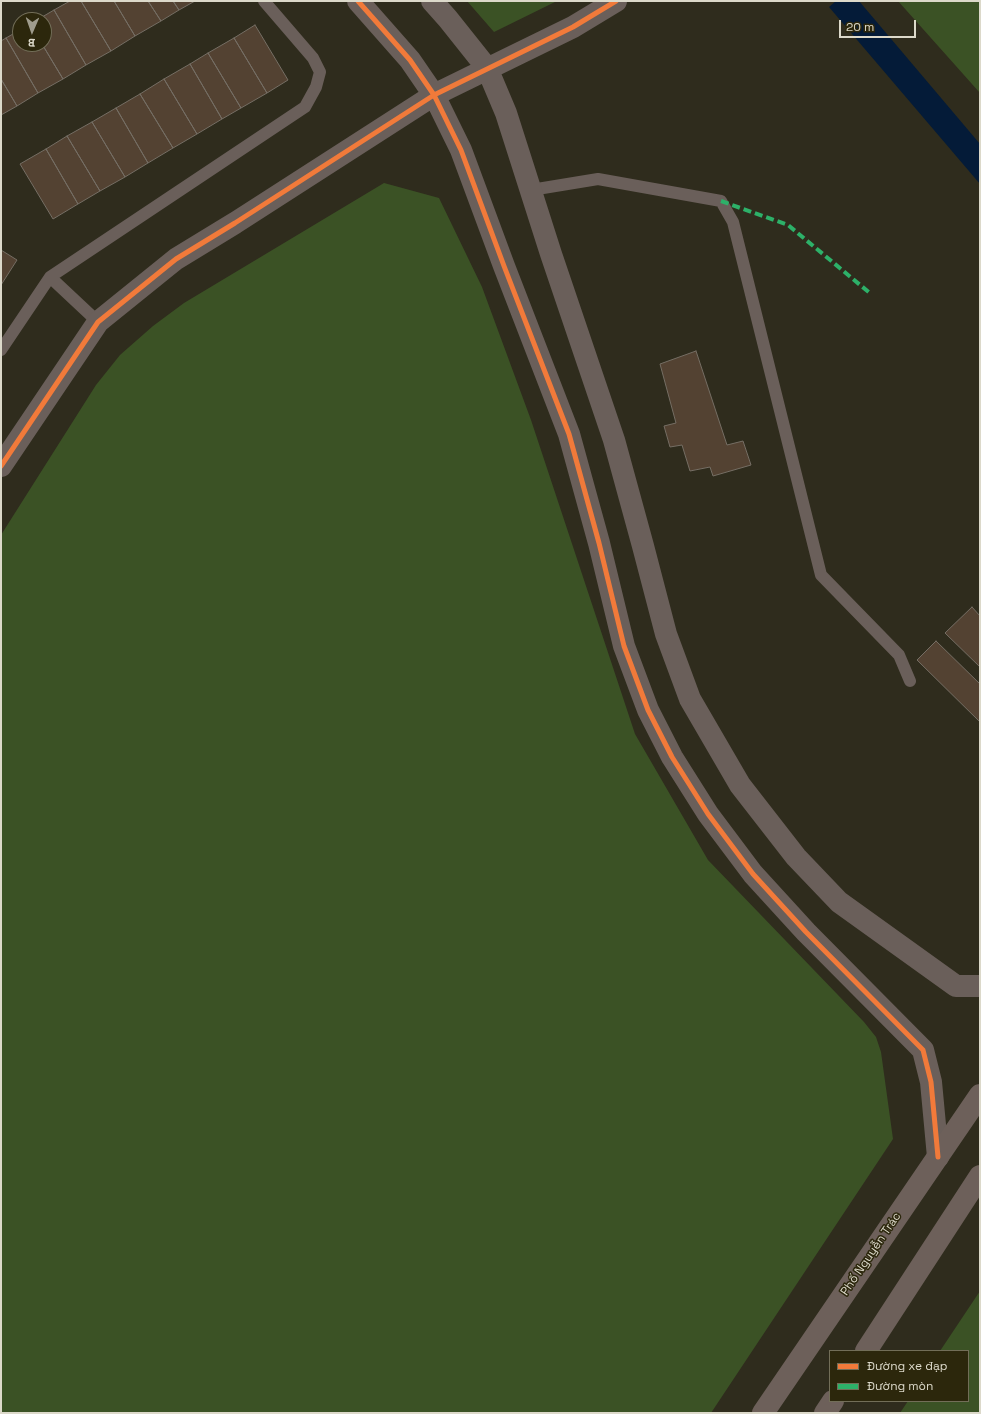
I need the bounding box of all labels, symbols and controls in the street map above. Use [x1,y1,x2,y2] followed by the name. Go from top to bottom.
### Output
[12,12,52,52] north arrow
[841,12,918,38] scale bar
[846,19,874,35] text: 20 m
[28,36,36,50] text: B
[838,1210,904,1298] street label: Phố Nguyễn Trác
[829,1350,969,1402] legend
[867,1358,948,1374] text: Đường xe đạp
[867,1378,933,1394] text: Đường mòn

